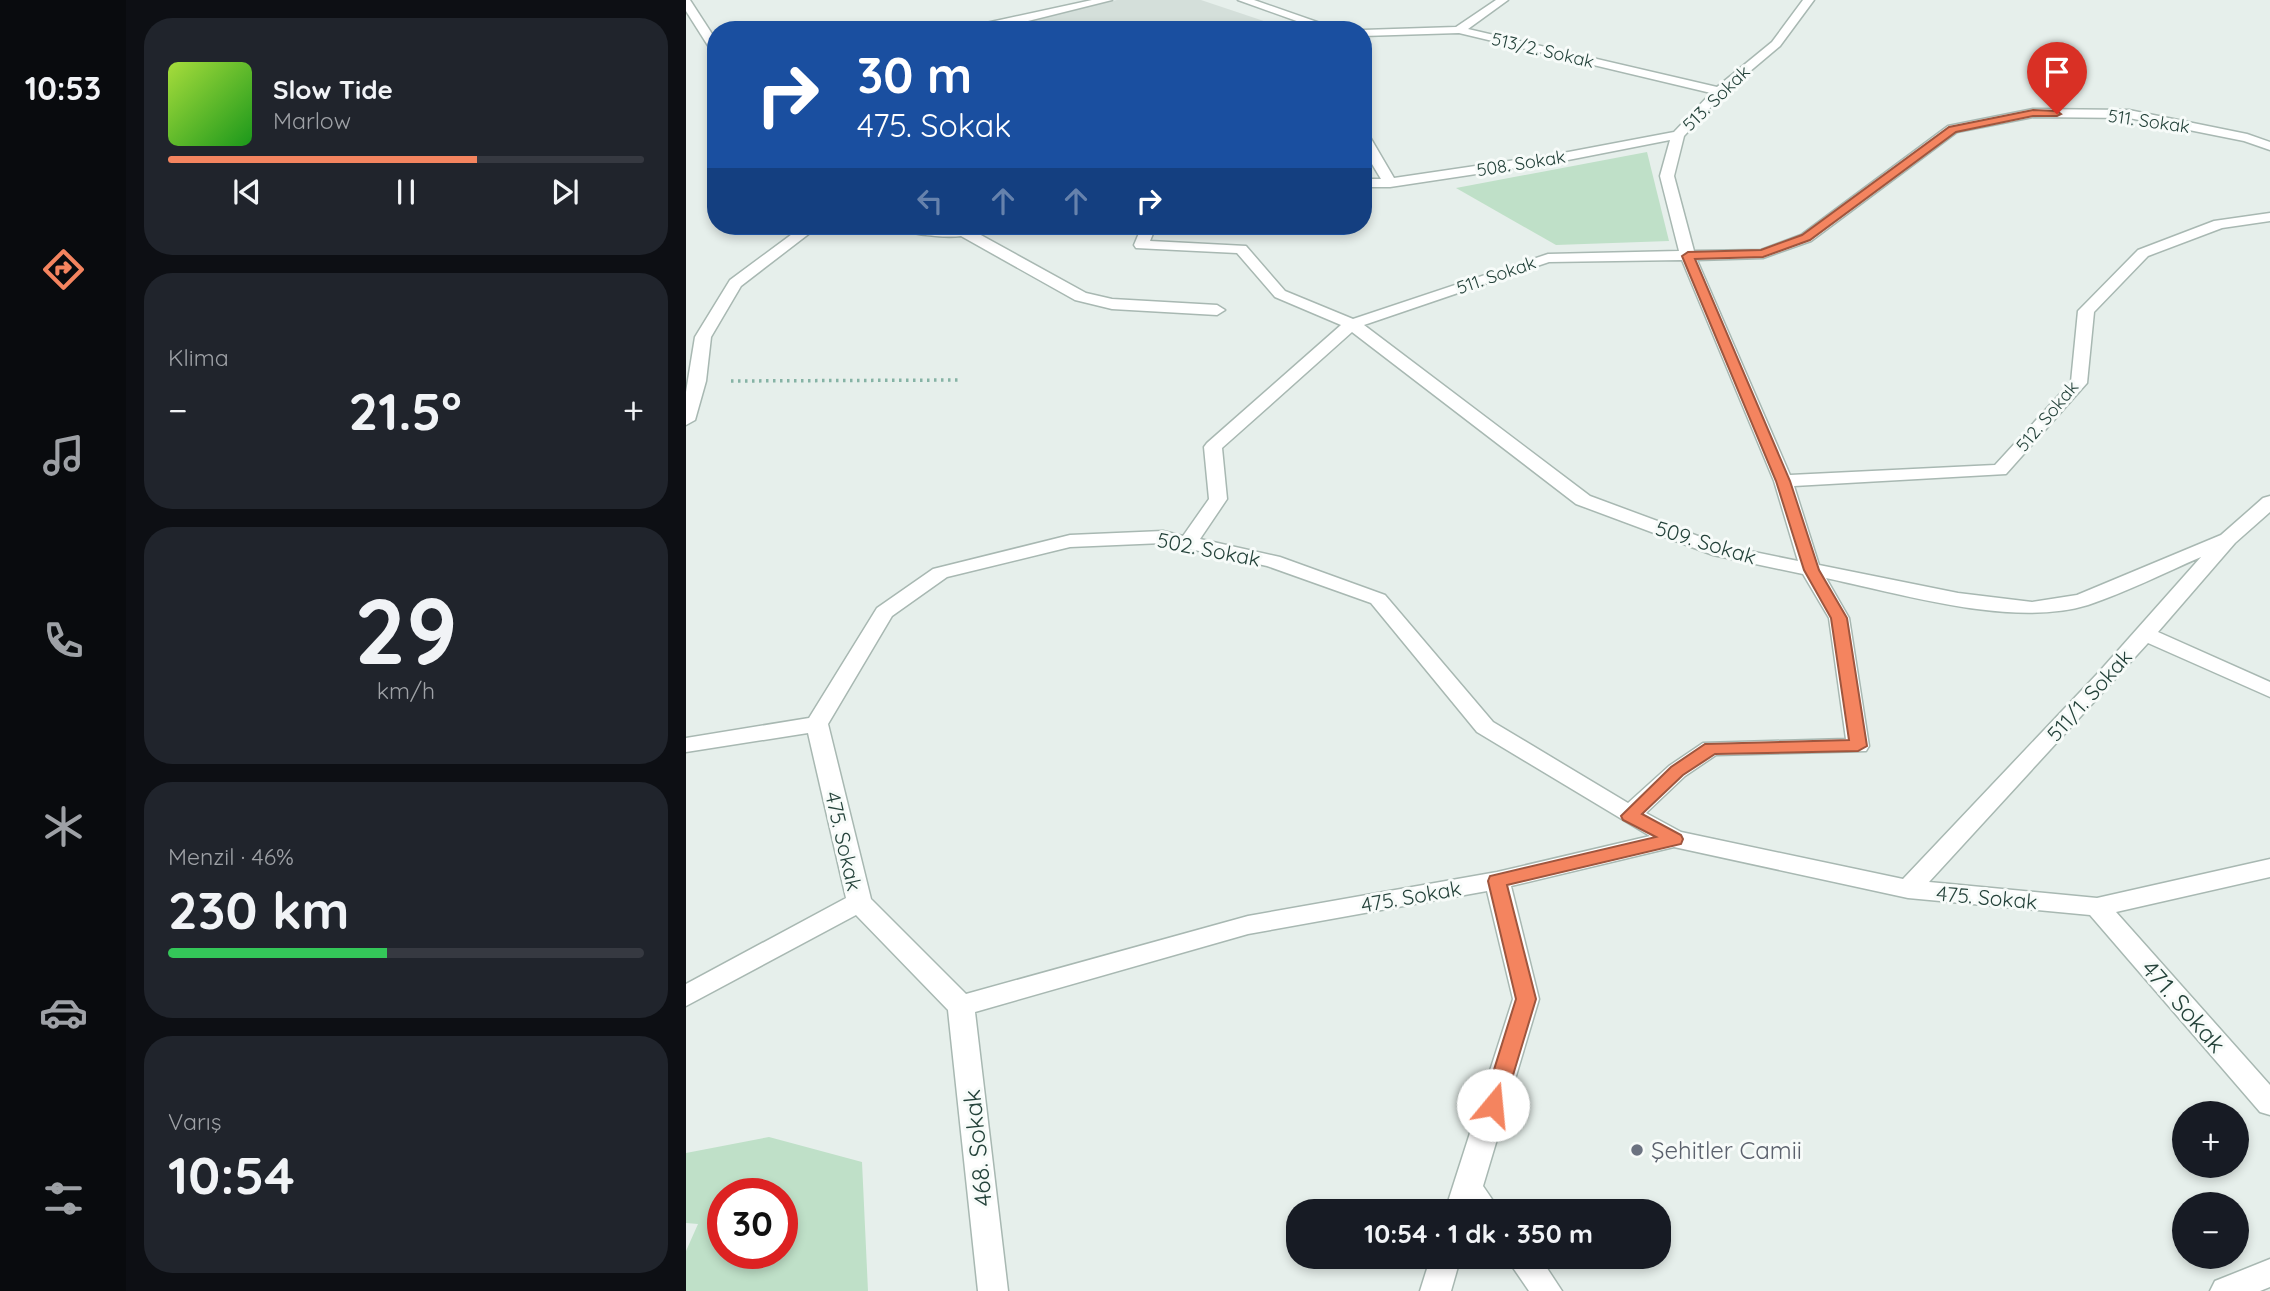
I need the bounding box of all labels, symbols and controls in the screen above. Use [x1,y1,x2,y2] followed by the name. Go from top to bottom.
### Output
[1489,27,1597,73] street label: 513/2. Sokak
[2027,42,2087,114] pin
[857,44,972,105] text: 30 m
[742,49,833,140] icon: right
[2038,53,2076,91] icon: arrive
[1677,60,1755,136] street label: 513. Sokak
[25,68,101,108] text: 10:53
[273,73,393,106] text: Slow Tide
[2107,104,2191,138] street label: 511. Sokak
[857,105,1011,145] text: 475. Sokak
[273,106,351,135] text: Marlow
[1475,145,1567,181] street label: 508. Sokak
[228,173,266,211] icon: previous
[387,173,425,211] icon: pause
[546,173,584,211] icon: next
[911,182,949,220] icon: left
[984,182,1022,220] icon: ahead
[1057,182,1095,220] icon: ahead
[1130,182,1168,220] icon: right
[39,245,88,294] icon: directions
[1453,251,1539,299] street label: 511. Sokak
[168,343,229,372] text: Klima
[2011,376,2083,456] street label: 512. Sokak
[349,378,462,443] text: 21.5°
[168,386,188,434] text: −
[623,386,644,434] text: +
[39,431,88,480] icon: music
[1652,514,1760,570] street label: 509. Sokak
[1155,526,1263,572] street label: 502. Sokak
[354,573,458,687] text: 29
[39,616,88,665] icon: phone
[2041,644,2137,746] street label: 511/1. Sokak
[377,676,435,705] text: km/h
[820,789,868,893] street label: 475. Sokak
[39,802,88,851] icon: climate
[168,842,294,871] text: Menzil · 46%
[1359,874,1463,918] street label: 475. Sokak
[168,877,350,942] text: 230 km
[1935,880,2039,914] street label: 475. Sokak
[2136,953,2232,1059] street label: 471. Sokak
[39,988,88,1037] icon: car
[1456,1068,1530,1142] position arrow
[956,1088,998,1208] street label: 468. Sokak
[2172,1101,2249,1269] map controls
[2172,1101,2249,1178] button: +
[168,1107,222,1136] text: Varış
[1651,1135,1802,1165] place label: Şehitler Camii
[168,1142,295,1207] text: 10:54
[1629,1142,1645,1158] marker: Şehitler Camii
[39,1174,88,1223] icon: filters
[707,1178,798,1269] speed limit sign: 30
[2172,1192,2249,1269] button: −
[1364,1217,1593,1250] text: 10:54 · 1 dk · 350 m

